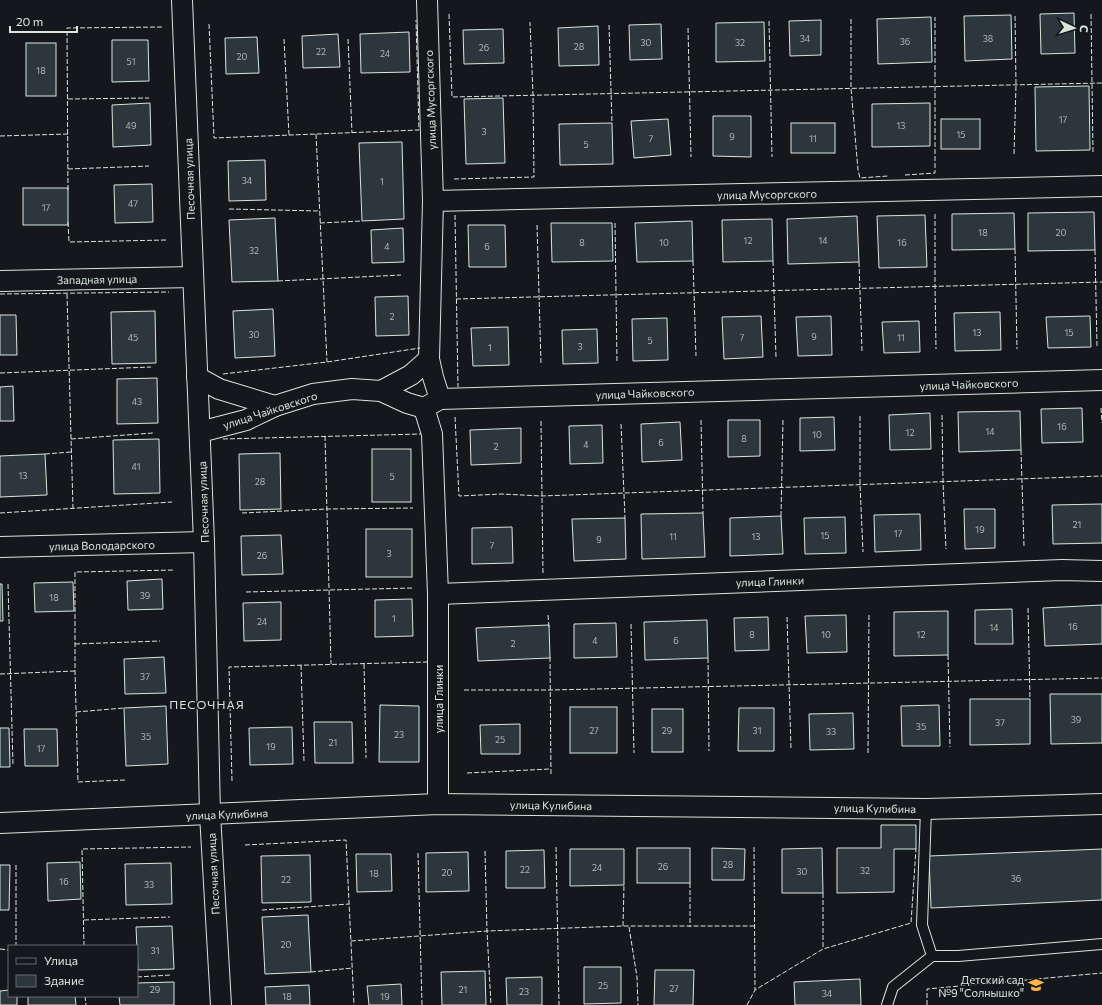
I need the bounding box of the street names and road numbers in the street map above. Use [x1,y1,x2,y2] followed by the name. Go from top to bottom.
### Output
[422,49,438,150] street label: улица Мусоргского
[181,138,197,220] street label: Песочная улица
[717,187,818,201] street label: улица Мусоргского
[57,272,137,286] street label: Западная улица
[919,376,1019,392] street label: улица Чайковского
[595,385,695,401] street label: улица Чайковского
[221,388,319,431] street label: улица Чайковского
[195,461,211,543] street label: Песочная улица
[49,538,156,552] street label: улица Володарского
[736,573,804,589] street label: улица Глинки
[432,665,445,733] street label: улица Глинки
[510,798,592,812] street label: улица Кулибина
[834,801,916,815] street label: улица Кулибина
[186,806,268,822] street label: улица Кулибина
[204,833,222,915] street label: Песочная улица

